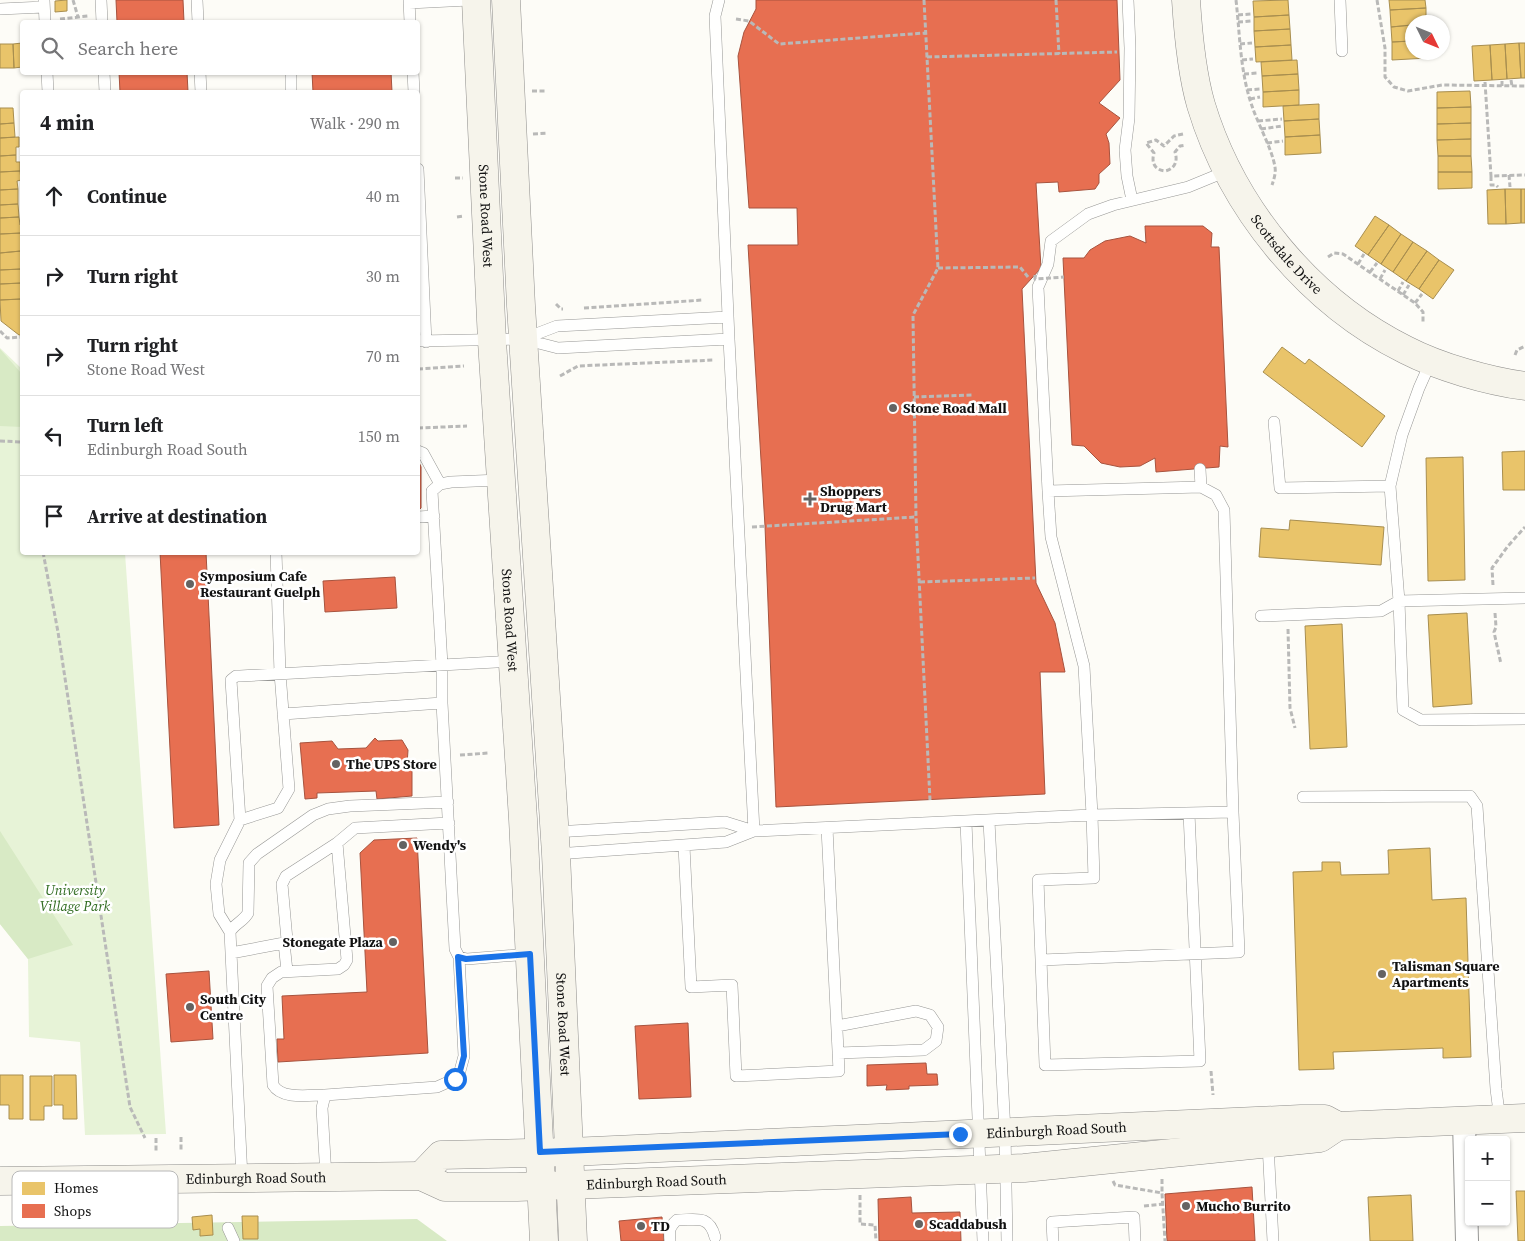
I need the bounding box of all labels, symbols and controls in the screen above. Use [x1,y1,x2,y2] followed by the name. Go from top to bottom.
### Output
[1405,15,1450,60] north arrow
[20,20,420,75] search box
[38,34,66,62] icon: search
[78,35,178,61] text: Search here
[40,108,95,137] text: 4 min
[310,112,400,134] text: Walk · 290 m
[474,164,499,268] street label: Stone Road West
[40,182,68,210] icon: ahead
[87,183,167,209] text: Continue
[366,185,400,207] text: 40 m
[1246,210,1327,299] street label: Scottsdale Drive
[40,262,68,290] icon: right
[87,263,178,289] text: Turn right
[366,265,400,287] text: 30 m
[87,332,178,358] text: Turn right
[40,342,68,370] icon: right
[366,345,400,367] text: 70 m
[87,358,205,380] text: Stone Road West
[903,398,1007,418] place label: Stone Road Mall
[887,402,899,414] marker: Stone Road Mall
[87,412,163,438] text: Turn left
[40,422,68,450] icon: left
[358,425,400,447] text: 150 m
[87,438,248,460] text: Edinburgh Road South
[820,481,888,517] place label: Shoppers Drug Mart
[804,493,816,505] marker: Shoppers Drug Mart
[40,502,68,530] icon: arrive
[87,503,267,529] text: Arrive at destination
[200,566,321,602] place label: Symposium Cafe Restaurant Guelph
[497,568,523,673] street label: Stone Road West
[184,578,196,590] marker: Symposium Cafe Restaurant Guelph
[346,754,437,774] place label: The UPS Store
[330,758,342,770] marker: The UPS Store
[413,835,467,855] place label: Wendy's
[397,839,409,851] marker: Wendy's
[40,880,111,916] park label: University Village Park
[283,932,384,952] place label: Stonegate Plaza
[387,936,399,948] marker: Stonegate Plaza
[1392,956,1500,992] place label: Talisman Square Apartments
[1376,968,1388,980] marker: Talisman Square Apartments
[551,972,576,1077] street label: Stone Road West
[200,989,267,1025] place label: South City Centre
[184,1001,196,1013] marker: South City Centre
[444,1068,467,1091] route start
[986,1117,1127,1143] street label: Edinburgh Road South
[949,1123,972,1146] route end
[1465,1136,1510,1226] map controls
[1465,1136,1510,1181] button: +
[186,1167,326,1189] street label: Edinburgh Road South
[586,1169,727,1194] street label: Edinburgh Road South
[12,1171,178,1228] legend
[54,1178,98,1198] text: Homes
[1465,1181,1510,1226] button: −
[1196,1196,1291,1216] place label: Mucho Burrito
[1180,1200,1192,1212] marker: Mucho Burrito
[54,1201,91,1221] text: Shops
[929,1214,1007,1234] place label: Scaddabush
[651,1216,670,1236] place label: TD
[913,1218,925,1230] marker: Scaddabush
[635,1220,647,1232] marker: TD

